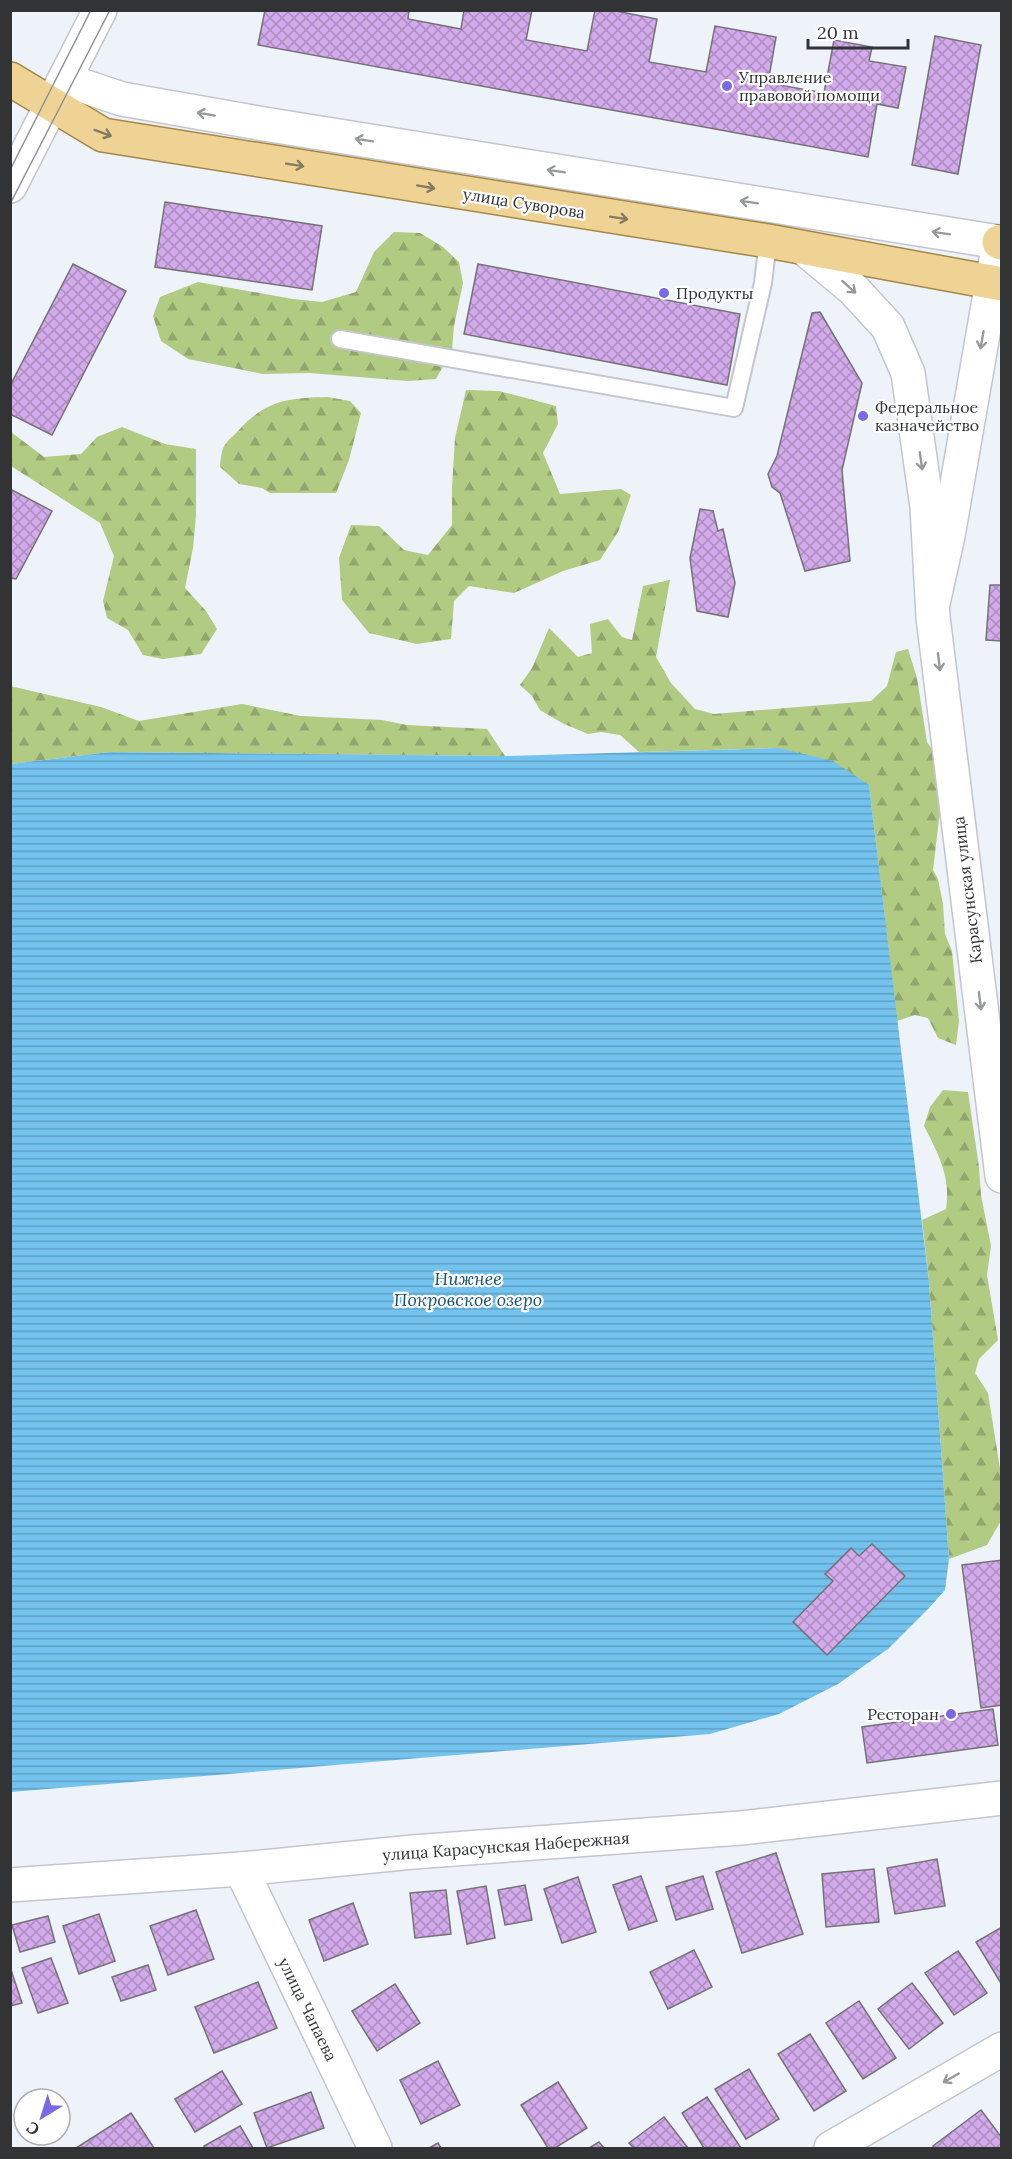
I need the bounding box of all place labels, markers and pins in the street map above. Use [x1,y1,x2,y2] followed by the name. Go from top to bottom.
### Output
[738,67,880,105] place label: Управление правовой помощи
[720,79,734,93] marker: Управление правовой помощи
[676,283,754,303] place label: Продукты
[657,286,671,300] marker: Продукты
[875,397,979,435] place label: Федеральное казначейство
[856,409,870,423] marker: Федеральное казначейство
[867,1704,939,1724] place label: Ресторан
[944,1707,958,1721] marker: Ресторан

